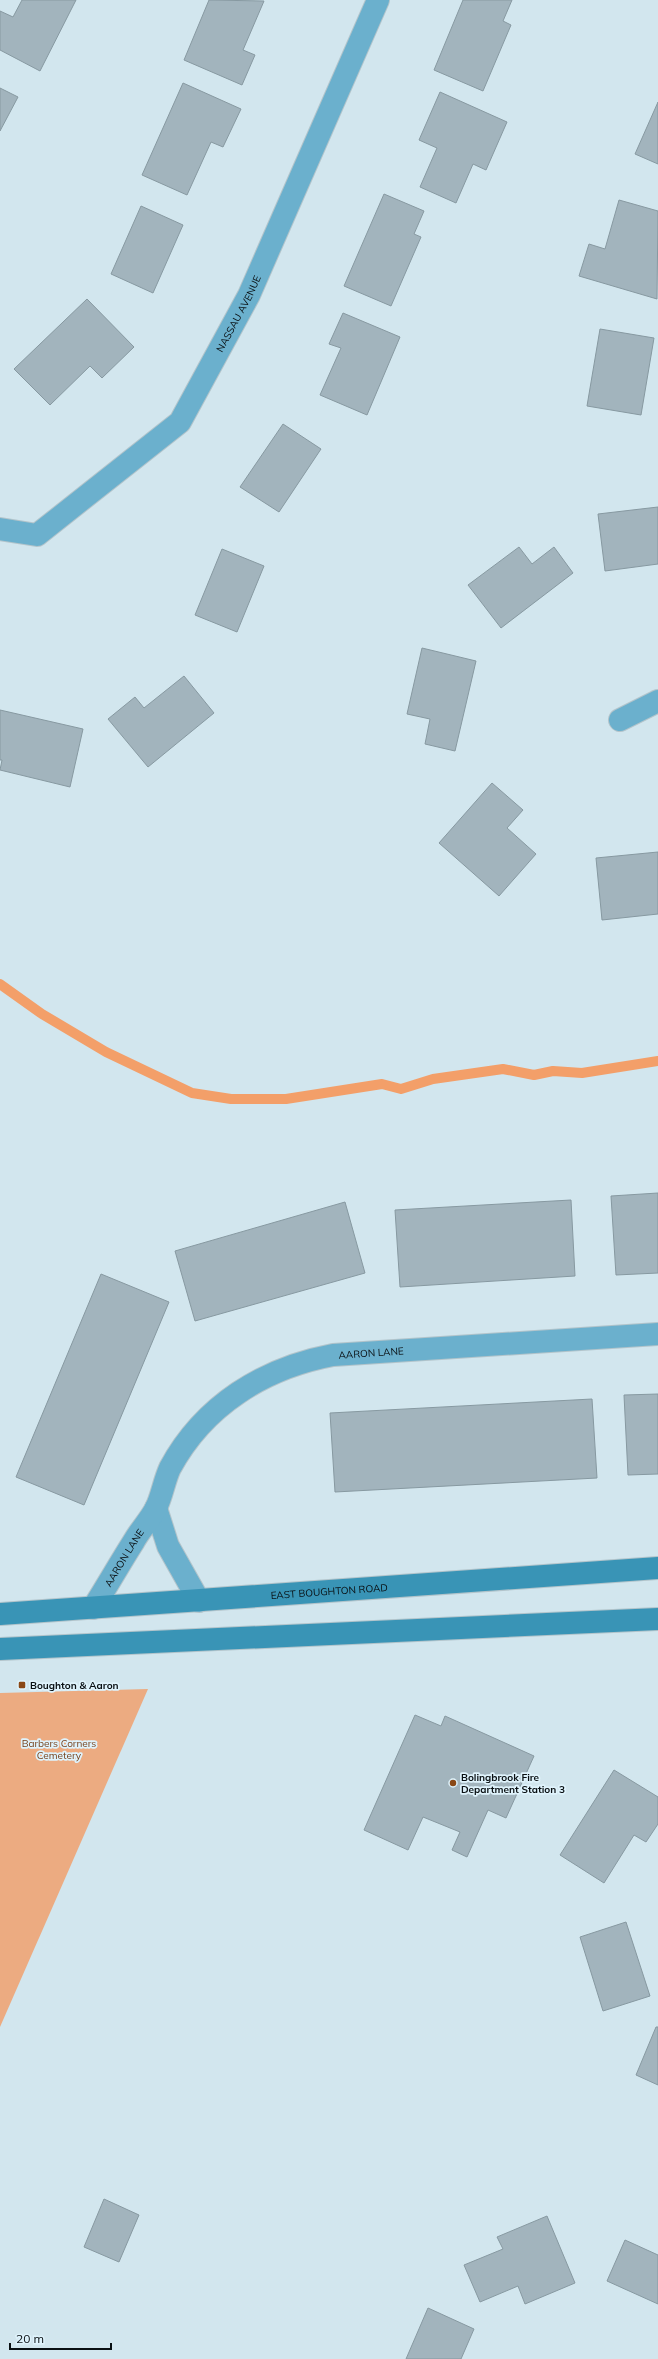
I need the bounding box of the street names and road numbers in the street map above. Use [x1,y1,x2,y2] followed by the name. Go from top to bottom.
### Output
[213,273,264,354] street label: NASSAU AVENUE
[338,1344,404,1362] street label: AARON LANE
[102,1526,147,1589] street label: AARON LANE
[270,1581,388,1602] street label: EAST BOUGHTON ROAD

